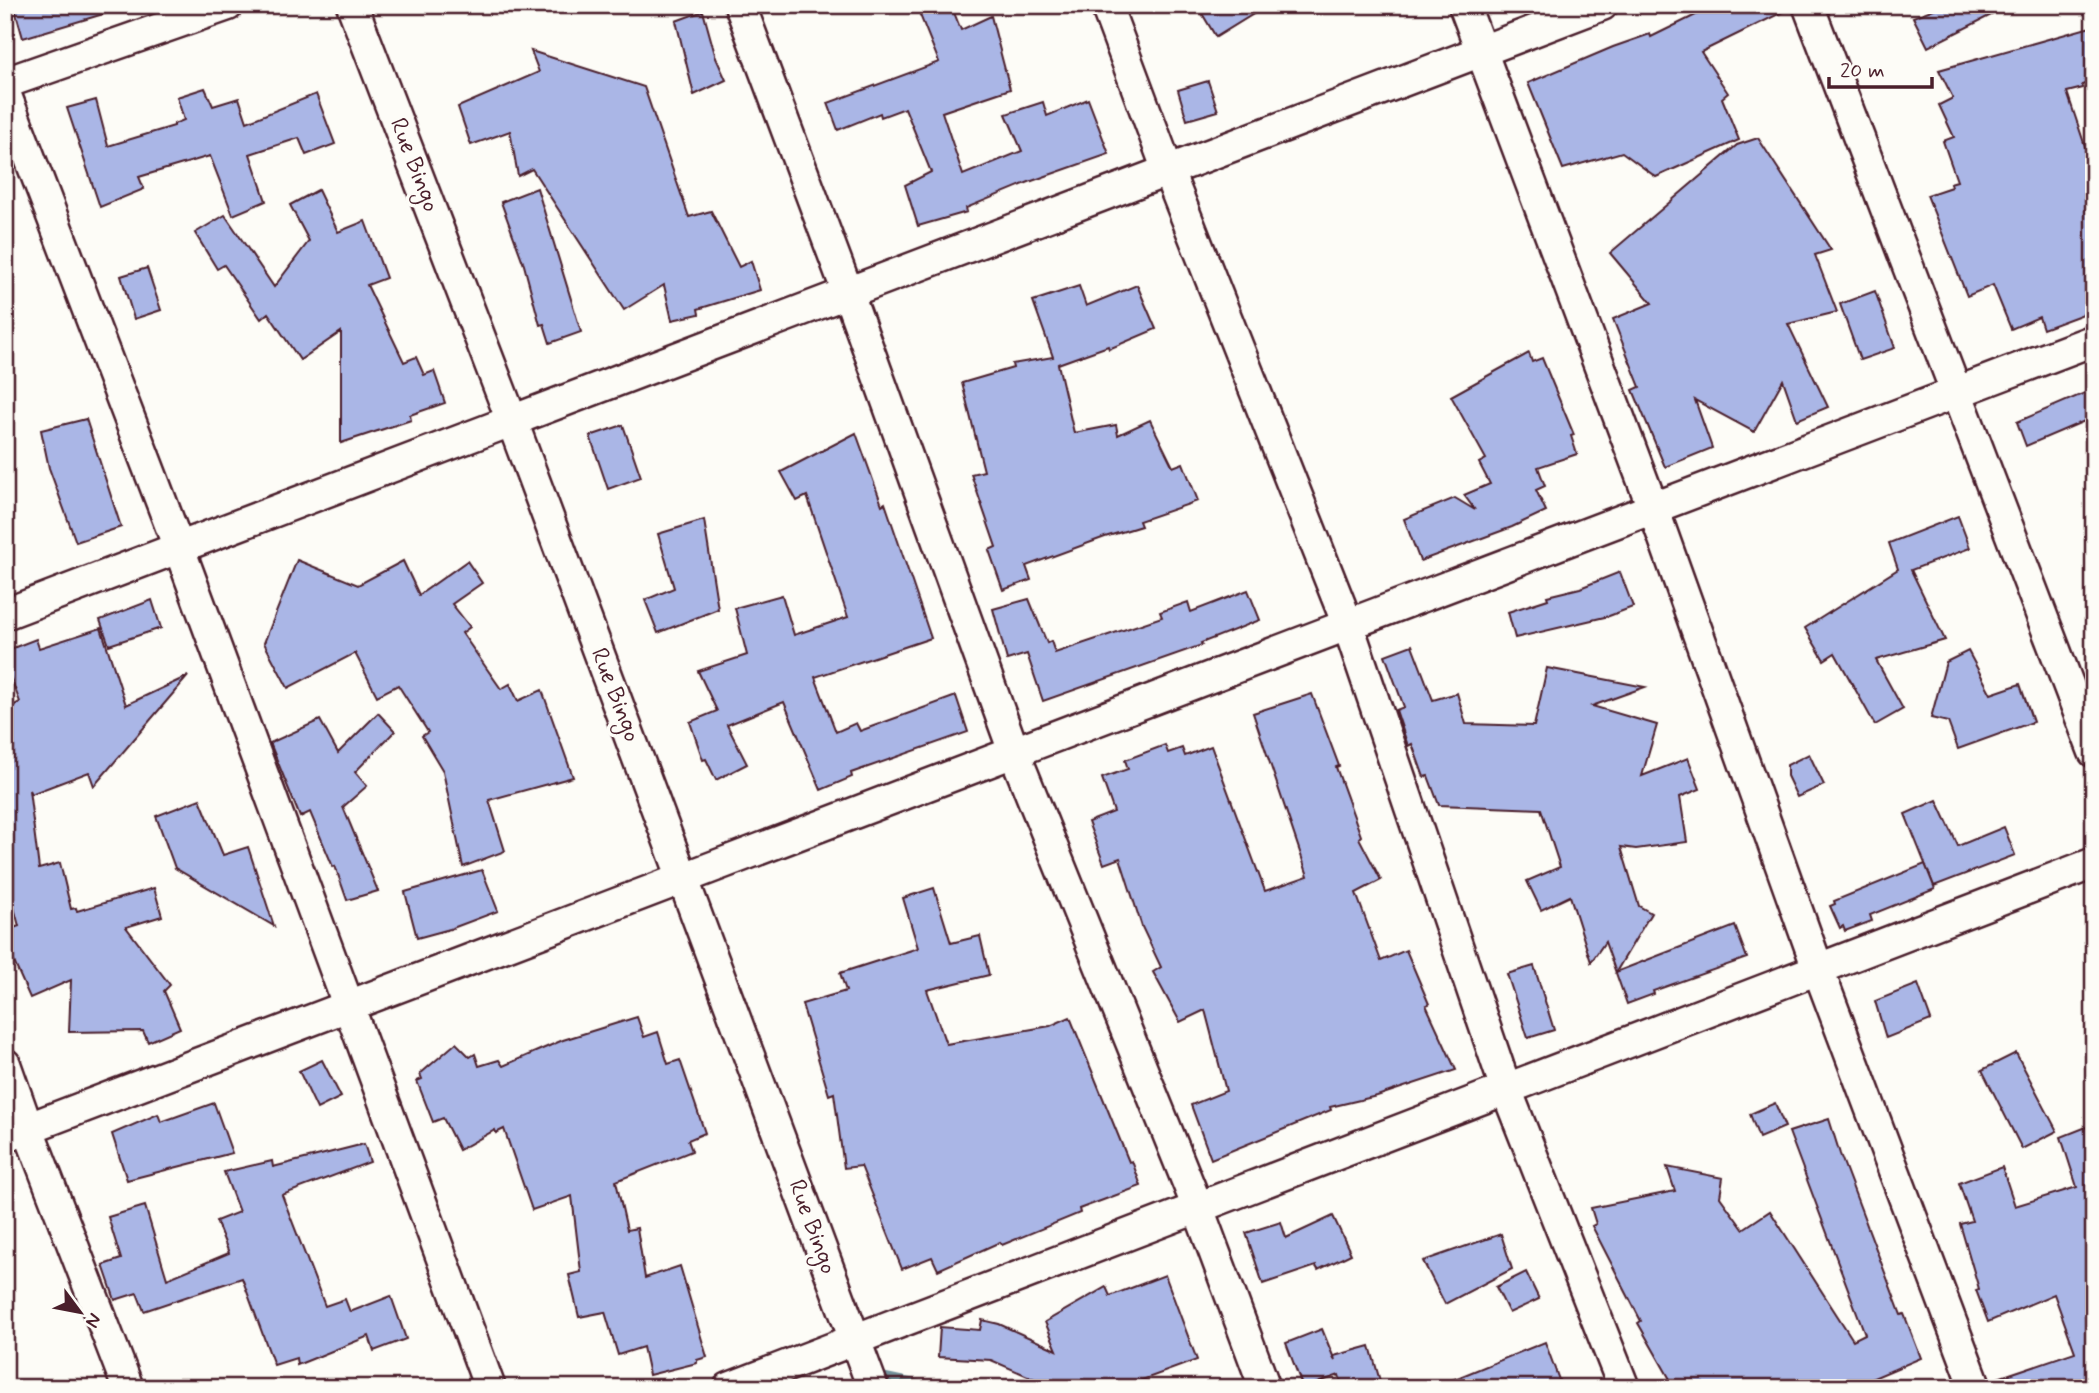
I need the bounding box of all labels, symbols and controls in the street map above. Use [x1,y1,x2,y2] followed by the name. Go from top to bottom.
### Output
[1829,46,1933,90] scale bar
[1840,57,1885,85] text: 20 m
[380,114,446,217] street label: Rue Bingo
[581,644,647,747] street label: Rue Bingo
[779,1176,843,1279] street label: Rue Bingo
[46,1278,116,1348] north arrow
[79,1308,107,1332] text: N

